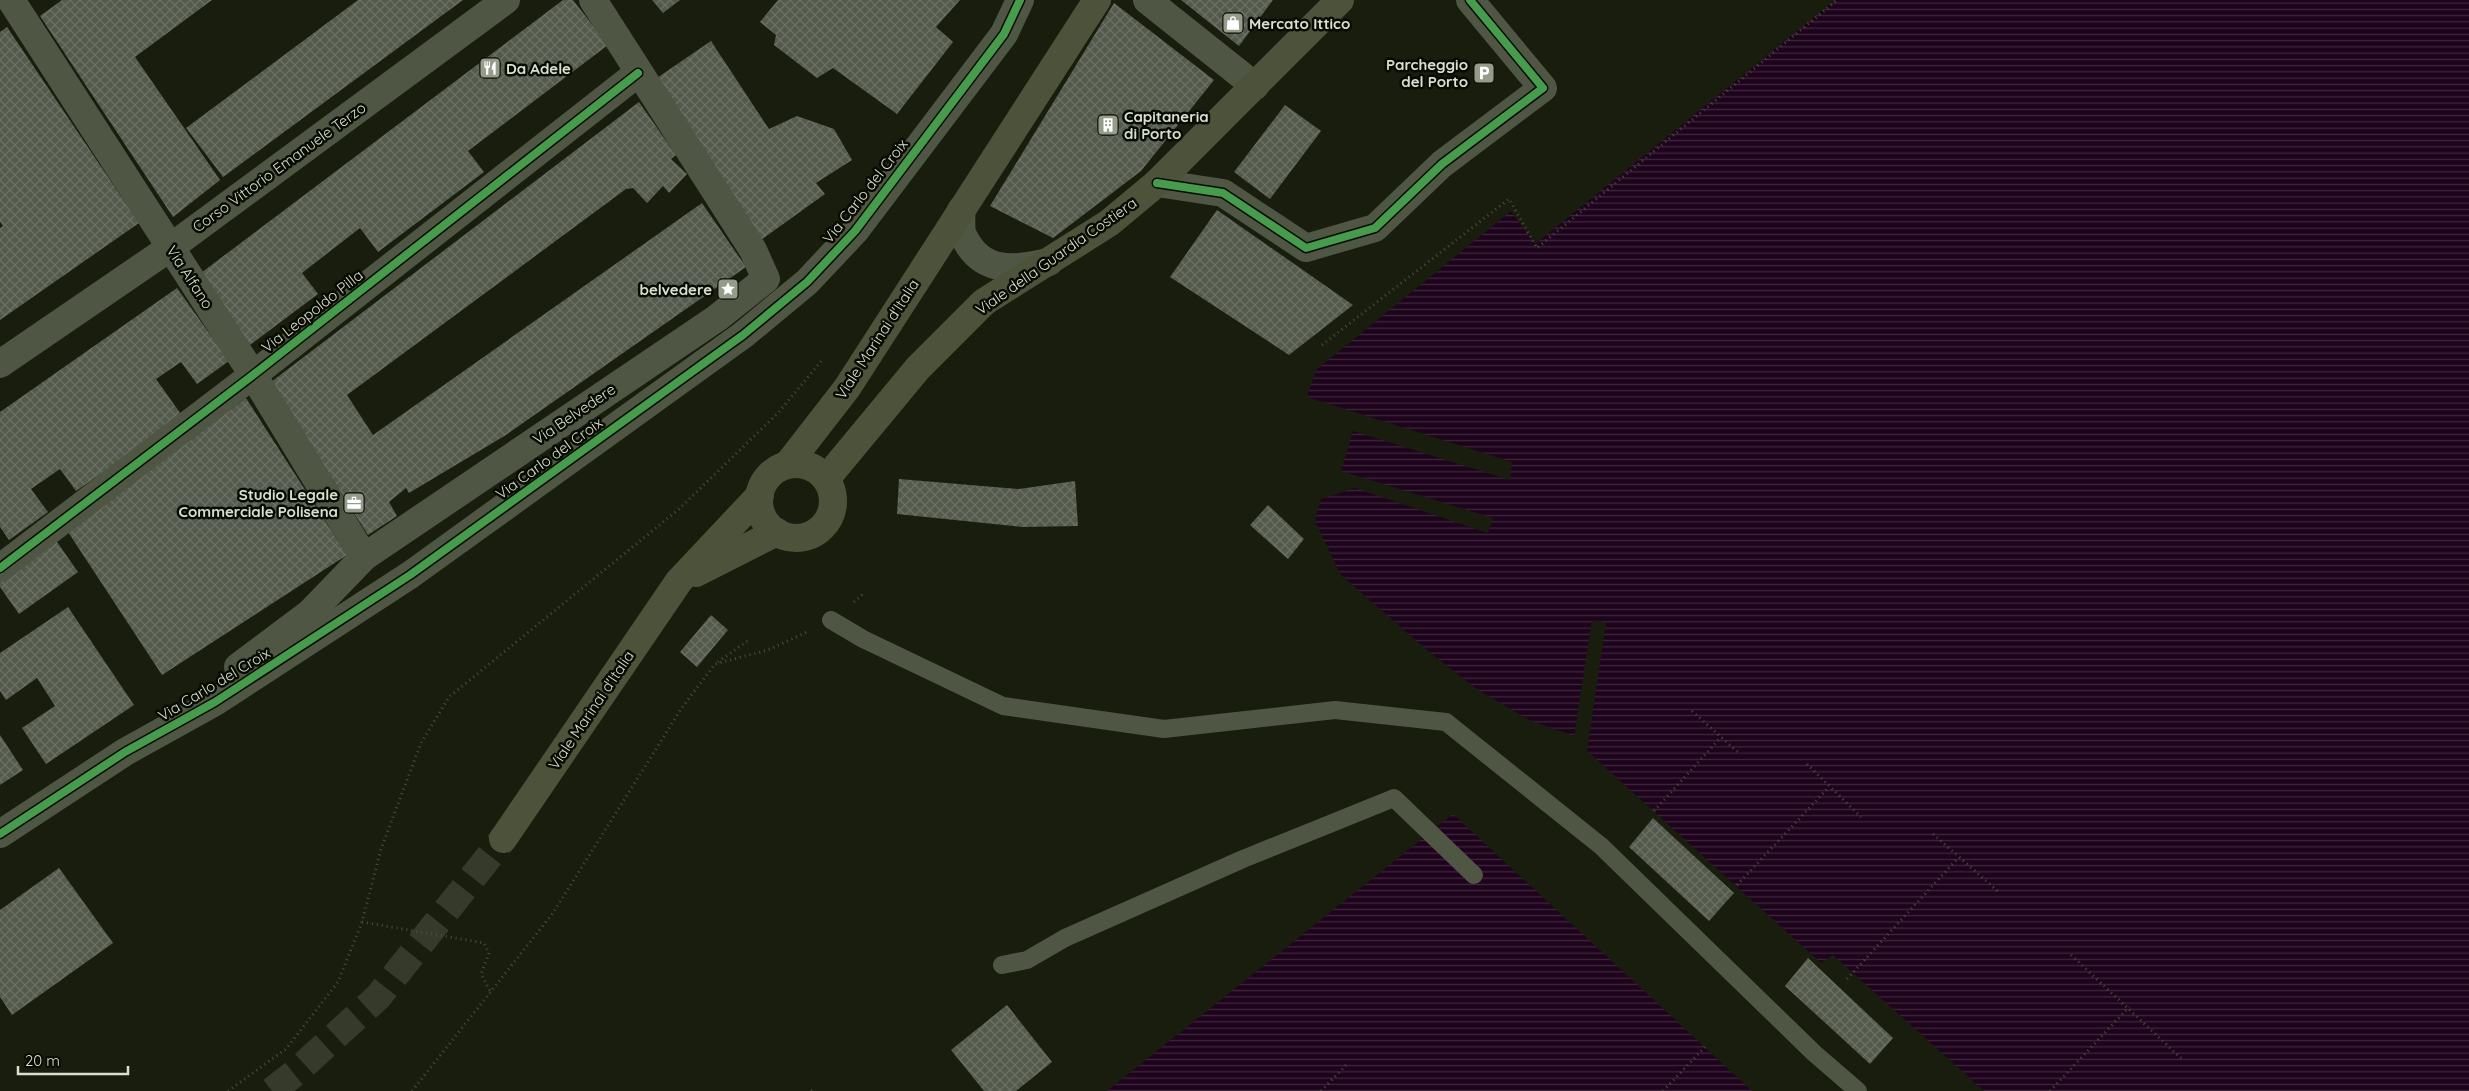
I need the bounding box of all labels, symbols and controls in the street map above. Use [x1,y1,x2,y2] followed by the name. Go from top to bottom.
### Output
[1221,11,1245,35] shop icon: Mercato Ittico
[1249,14,1350,33] place label: Mercato Ittico
[1386,55,1468,91] place label: Parcheggio del Porto
[478,56,502,80] restaurant icon: Da Adele
[506,59,571,78] place label: Da Adele
[1472,61,1496,85] parking icon: Parcheggio del Porto
[189,98,369,236] street label: Corso Vittorio Emanuele Terzo
[1124,107,1209,143] place label: Capitaneria di Porto
[1096,113,1120,137] building icon: Capitaneria di Porto
[818,135,912,247] street label: Via Carlo del Croix
[972,193,1140,319] street label: Viale della Guardia Costiera
[162,242,218,312] street label: Via Alfano
[257,265,367,357] street label: Via Leopoldo Pilla
[831,275,923,403] street label: Viale Marinai d'Italia
[716,277,740,301] place icon: belvedere
[640,280,712,299] place label: belvedere
[529,379,619,449] street label: Via Belvedere
[492,413,606,503] street label: Via Carlo del Croix
[179,485,338,521] place label: Studio Legale Commerciale Polisena
[342,491,366,515] office icon: Studio Legale Commerciale Polisena
[155,643,273,725] street label: Via Carlo del Croix
[544,647,638,773] street label: Viale Marinai d'Italia
[18,1044,128,1076] scale bar
[25,1051,60,1070] text: 20 m

